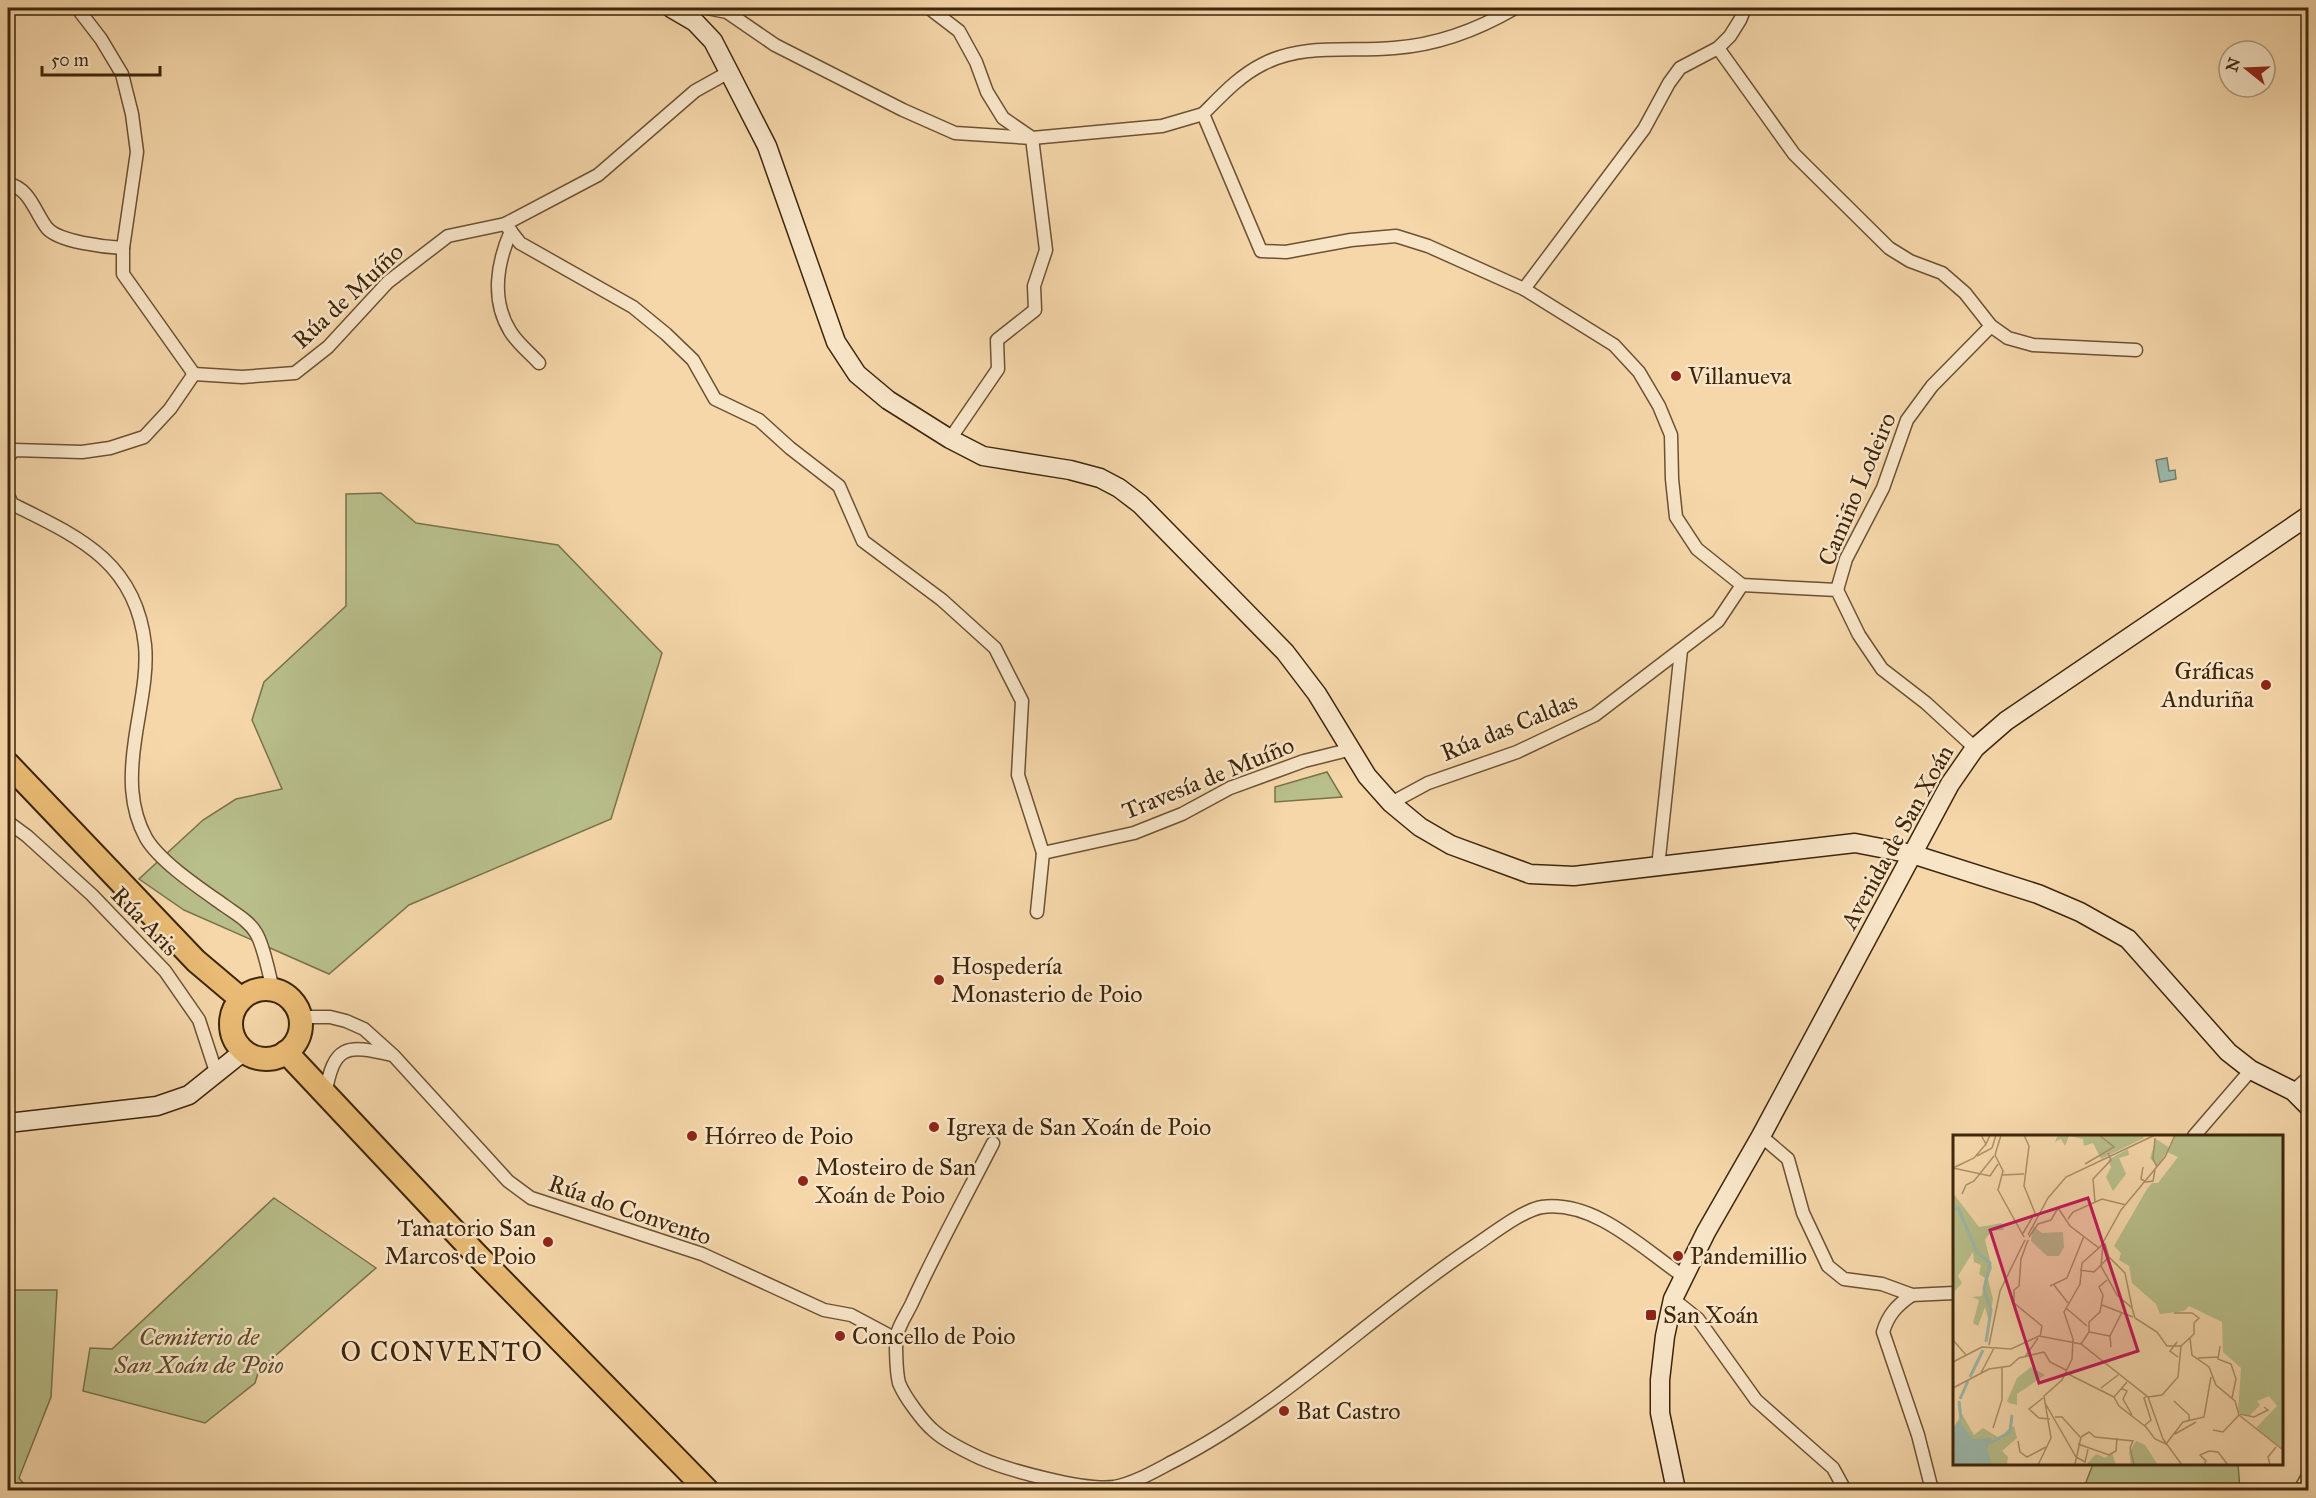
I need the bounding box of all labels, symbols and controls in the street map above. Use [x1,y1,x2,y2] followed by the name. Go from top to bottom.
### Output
[42,39,160,77] scale bar
[2217,39,2277,99] north arrow
[51,49,89,71] text: 50 m
[2222,55,2244,74] text: N
[286,237,410,355] street label: Rúa de Muíño
[1687,361,1792,391] place label: Villanueva
[1669,369,1683,383] marker: Villanueva
[1811,408,1903,570] street label: Camiño Lodeiro
[2160,656,2255,714] place label: Gráficas Anduriña
[2259,678,2273,692] marker: Gráficas Anduriña
[1436,686,1582,768] street label: Rúa das Caldas
[1118,730,1298,826] street label: Travesía de Muíño
[1833,740,1960,935] street label: Avenida de San Xoán
[105,880,185,962] street label: Rúa Aris
[951,951,1142,1009] place label: Hospedería Monasterio de Poio
[932,973,946,987] marker: Hospedería Monasterio de Poio
[946,1112,1211,1142] place label: Igrexa de San Xoán de Poio
[927,1120,941,1134] marker: Igrexa de San Xoán de Poio
[704,1121,853,1151] place label: Hórreo de Poio
[685,1129,699,1143] marker: Hórreo de Poio
[1953,1135,2283,1465] inset map
[815,1152,976,1210] place label: Mosteiro de San Xoán de Poio
[545,1168,715,1252] street label: Rúa do Convento
[796,1174,810,1188] marker: Mosteiro de San Xoán de Poio
[385,1213,536,1271] place label: Tanatorio San Marcos de Poio
[541,1235,555,1249] marker: Tanatorio San Marcos de Poio
[1690,1241,1807,1271] place label: Pandemillio
[1671,1249,1685,1263] marker: Pandemillio
[1663,1300,1759,1330] place label: San Xoán
[1644,1308,1658,1322] marker: San Xoán
[852,1321,1015,1351] place label: Concello de Poio
[113,1322,284,1380] park label: Cemiterio de San Xoán de Poio
[833,1329,847,1343] marker: Concello de Poio
[340,1335,544,1368] district label: O CONVENTO
[1296,1396,1401,1426] place label: Bat Castro
[1277,1404,1291,1418] marker: Bat Castro

